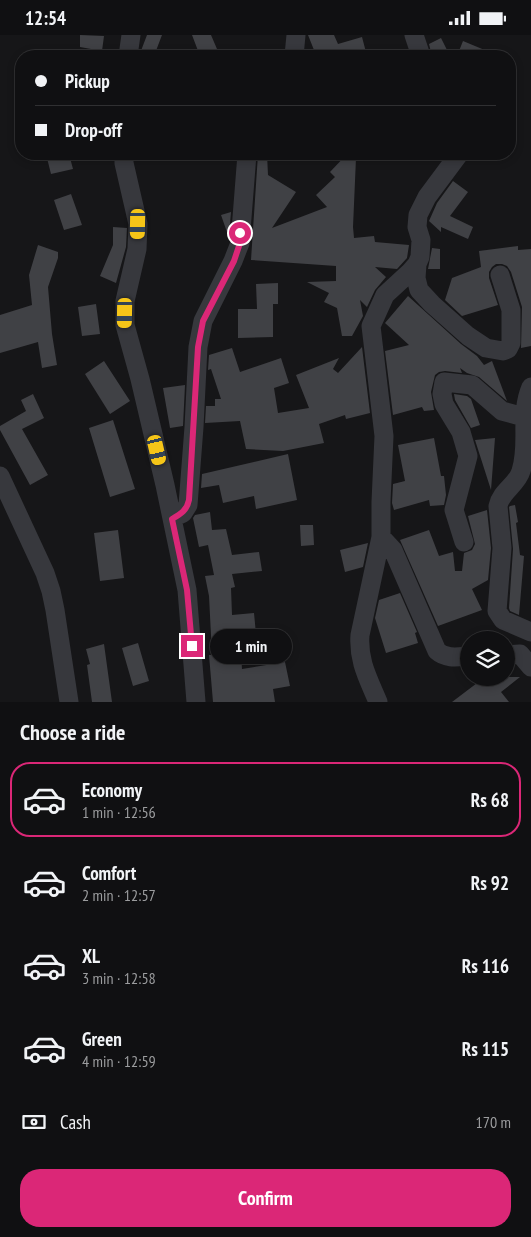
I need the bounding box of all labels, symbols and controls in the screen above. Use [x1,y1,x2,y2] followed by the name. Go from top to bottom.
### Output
[25,6,66,30] text: 12:54
[65,69,110,93] text: Pickup
[65,118,122,142] text: Drop-off
[130,209,145,239] car
[229,222,251,244] route start
[117,298,132,328] car
[146,434,167,466] car
[210,629,292,663] callout: 1 min
[460,631,515,686] map controls
[460,631,515,686] button: layers
[181,635,203,657] route end
[235,636,267,656] text: 1 min
[20,718,125,746] text: Choose a ride
[22,777,67,822] icon: car
[82,778,142,802] text: Economy
[471,788,509,812] text: Rs 68
[82,802,156,822] text: 1 min · 12:56
[22,860,67,905] icon: car
[82,861,136,885] text: Comfort
[471,871,509,895] text: Rs 92
[82,885,156,905] text: 2 min · 12:57
[22,943,67,988] icon: car
[82,944,100,968] text: XL
[462,954,509,978] text: Rs 116
[82,968,156,988] text: 3 min · 12:58
[22,1026,67,1071] icon: car
[82,1027,122,1051] text: Green
[462,1037,509,1061] text: Rs 115
[82,1051,156,1071] text: 4 min · 12:59
[20,1108,48,1136] icon: cash
[60,1110,91,1134] text: Cash
[476,1112,511,1132] text: 170 m
[20,1169,511,1227] button: Confirm

